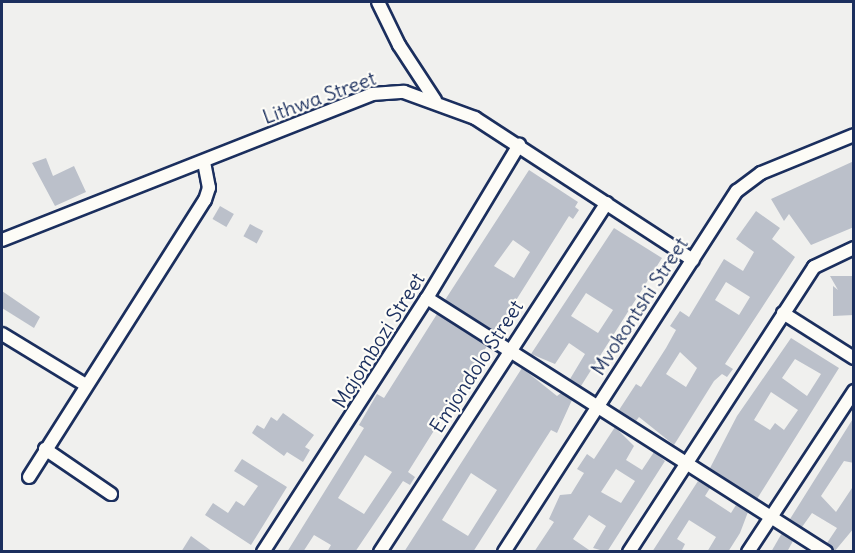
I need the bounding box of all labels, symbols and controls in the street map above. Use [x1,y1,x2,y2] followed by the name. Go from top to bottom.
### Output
[259,65,379,129] street label: Lithwa Street
[585,232,693,380] street label: Mvokontshi Street
[327,268,429,412] street label: Majombozi Street
[424,295,528,437] street label: Emjondolo Street

